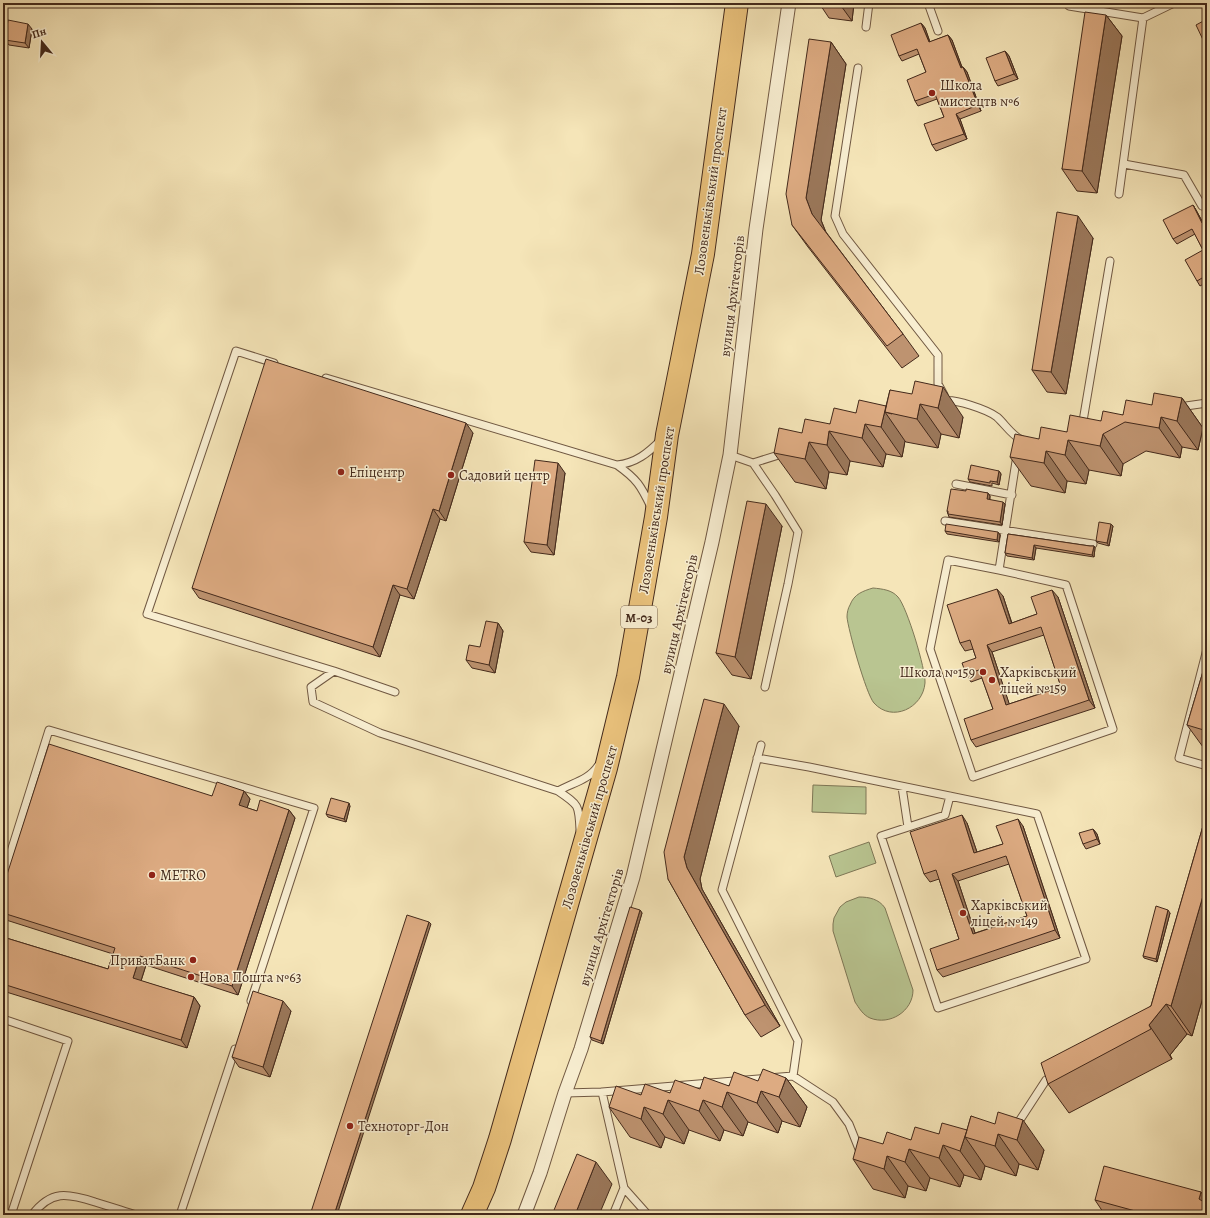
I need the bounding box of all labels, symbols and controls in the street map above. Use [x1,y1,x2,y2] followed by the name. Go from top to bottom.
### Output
[22,22,62,62] north arrow
[30,23,49,42] text: Пн
[940,76,1019,111] place label: Школа мистецтв №6
[927,88,937,98] marker: Школа мистецтв №6
[689,106,732,276] street label: Лозовеньківський проспект
[716,234,749,358] street label: вулиця Архітекторів
[634,425,679,595] street label: Лозовеньківський проспект
[349,463,405,482] place label: Епіцентр
[459,466,550,485] place label: Садовий центр
[336,467,346,477] marker: Епіцентр
[446,470,456,480] marker: Садовий центр
[656,552,703,676] street label: вулиця Архітекторів
[621,606,657,628] road number: М-03
[899,663,975,682] place label: Школа №159
[1000,663,1077,698] place label: Харківський ліцей №159
[978,667,988,677] marker: Школа №159
[987,675,997,685] marker: Харківський ліцей №159
[557,743,622,911] street label: Лозовеньківський проспект
[160,866,206,885] place label: METRO
[574,866,629,988] street label: вулиця Архітекторів
[147,870,157,880] marker: METRO
[971,896,1048,931] place label: Харківський ліцей №149
[958,908,968,918] marker: Харківський ліцей №149
[110,951,185,970] place label: ПриватБанк
[188,955,198,965] marker: ПриватБанк
[199,968,302,987] place label: Нова Пошта №63
[186,972,196,982] marker: Нова Пошта №63
[358,1117,449,1136] place label: Техноторг-Дон
[345,1121,355,1131] marker: Техноторг-Дон

